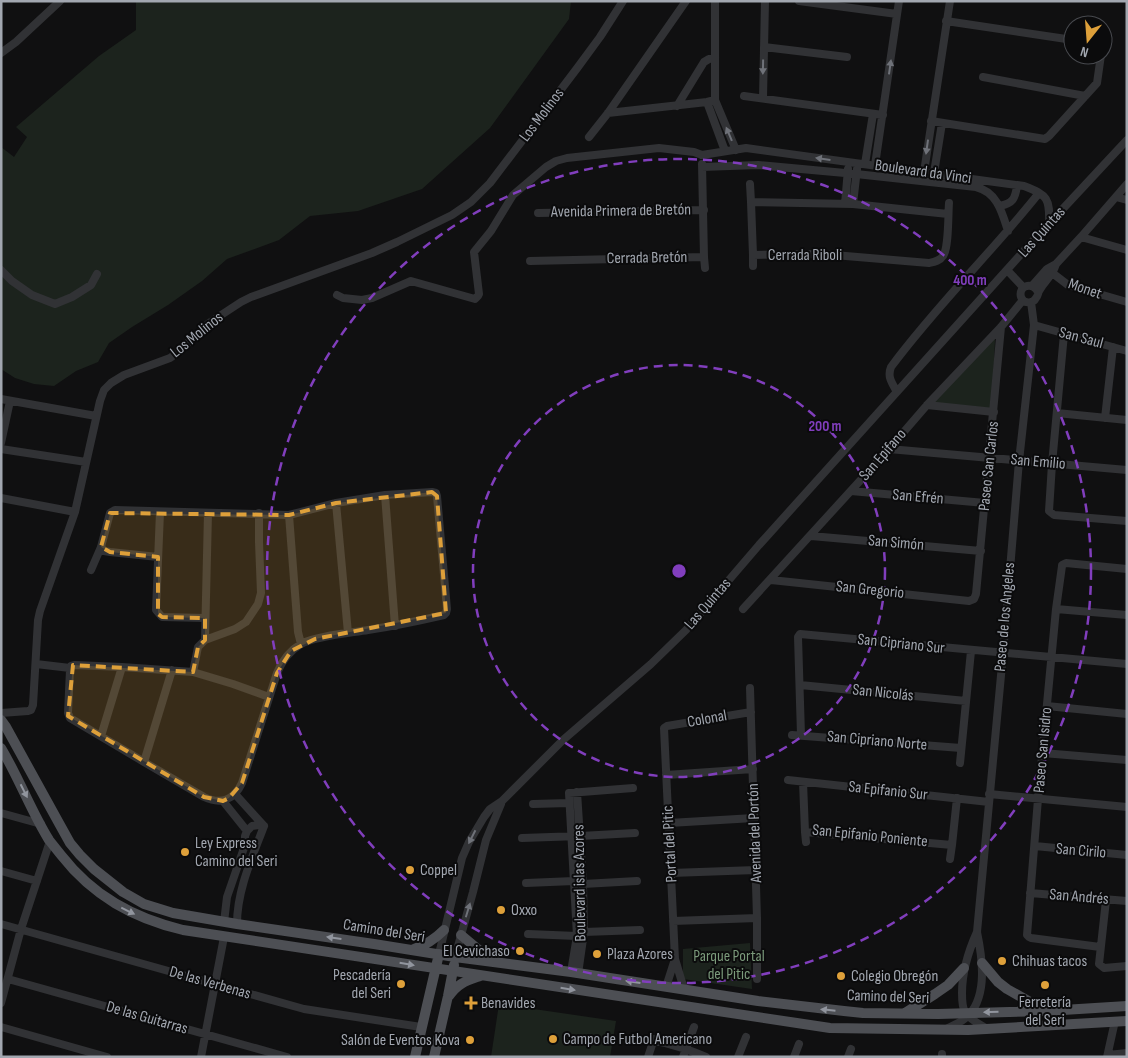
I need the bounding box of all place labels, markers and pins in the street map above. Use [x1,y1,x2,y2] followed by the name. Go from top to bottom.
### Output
[670,562,688,580] centre of rings
[195,834,277,871] place label: Ley Express Camino del Seri
[179,846,191,858] marker: Ley Express Camino del Seri
[420,861,457,880] place label: Coppel
[404,864,416,876] marker: Coppel
[511,901,537,920] place label: Oxxo
[495,904,507,916] marker: Oxxo
[443,942,510,961] place label: El Cevichaso
[514,945,526,957] marker: El Cevichaso
[607,945,673,964] place label: Plaza Azores
[591,948,603,960] marker: Plaza Azores
[1012,952,1087,971] place label: Chihuas tacos
[996,955,1008,967] marker: Chihuas tacos
[333,966,391,1003] place label: Pescadería del Seri
[851,967,938,986] place label: Colegio Obregón
[835,970,847,982] marker: Colegio Obregón
[395,978,407,990] marker: Pescadería del Seri
[1039,979,1051,991] marker: Ferretería del Seri
[1019,993,1071,1030] place label: Ferretería del Seri
[481,994,536,1013] place label: Benavides
[465,997,477,1009] marker: Benavides
[563,1030,712,1049] place label: Campo de Futbol Americano
[341,1031,460,1050] place label: Salón de Eventos Kova
[547,1033,559,1045] marker: Campo de Futbol Americano
[464,1034,476,1046] marker: Salón de Eventos Kova

